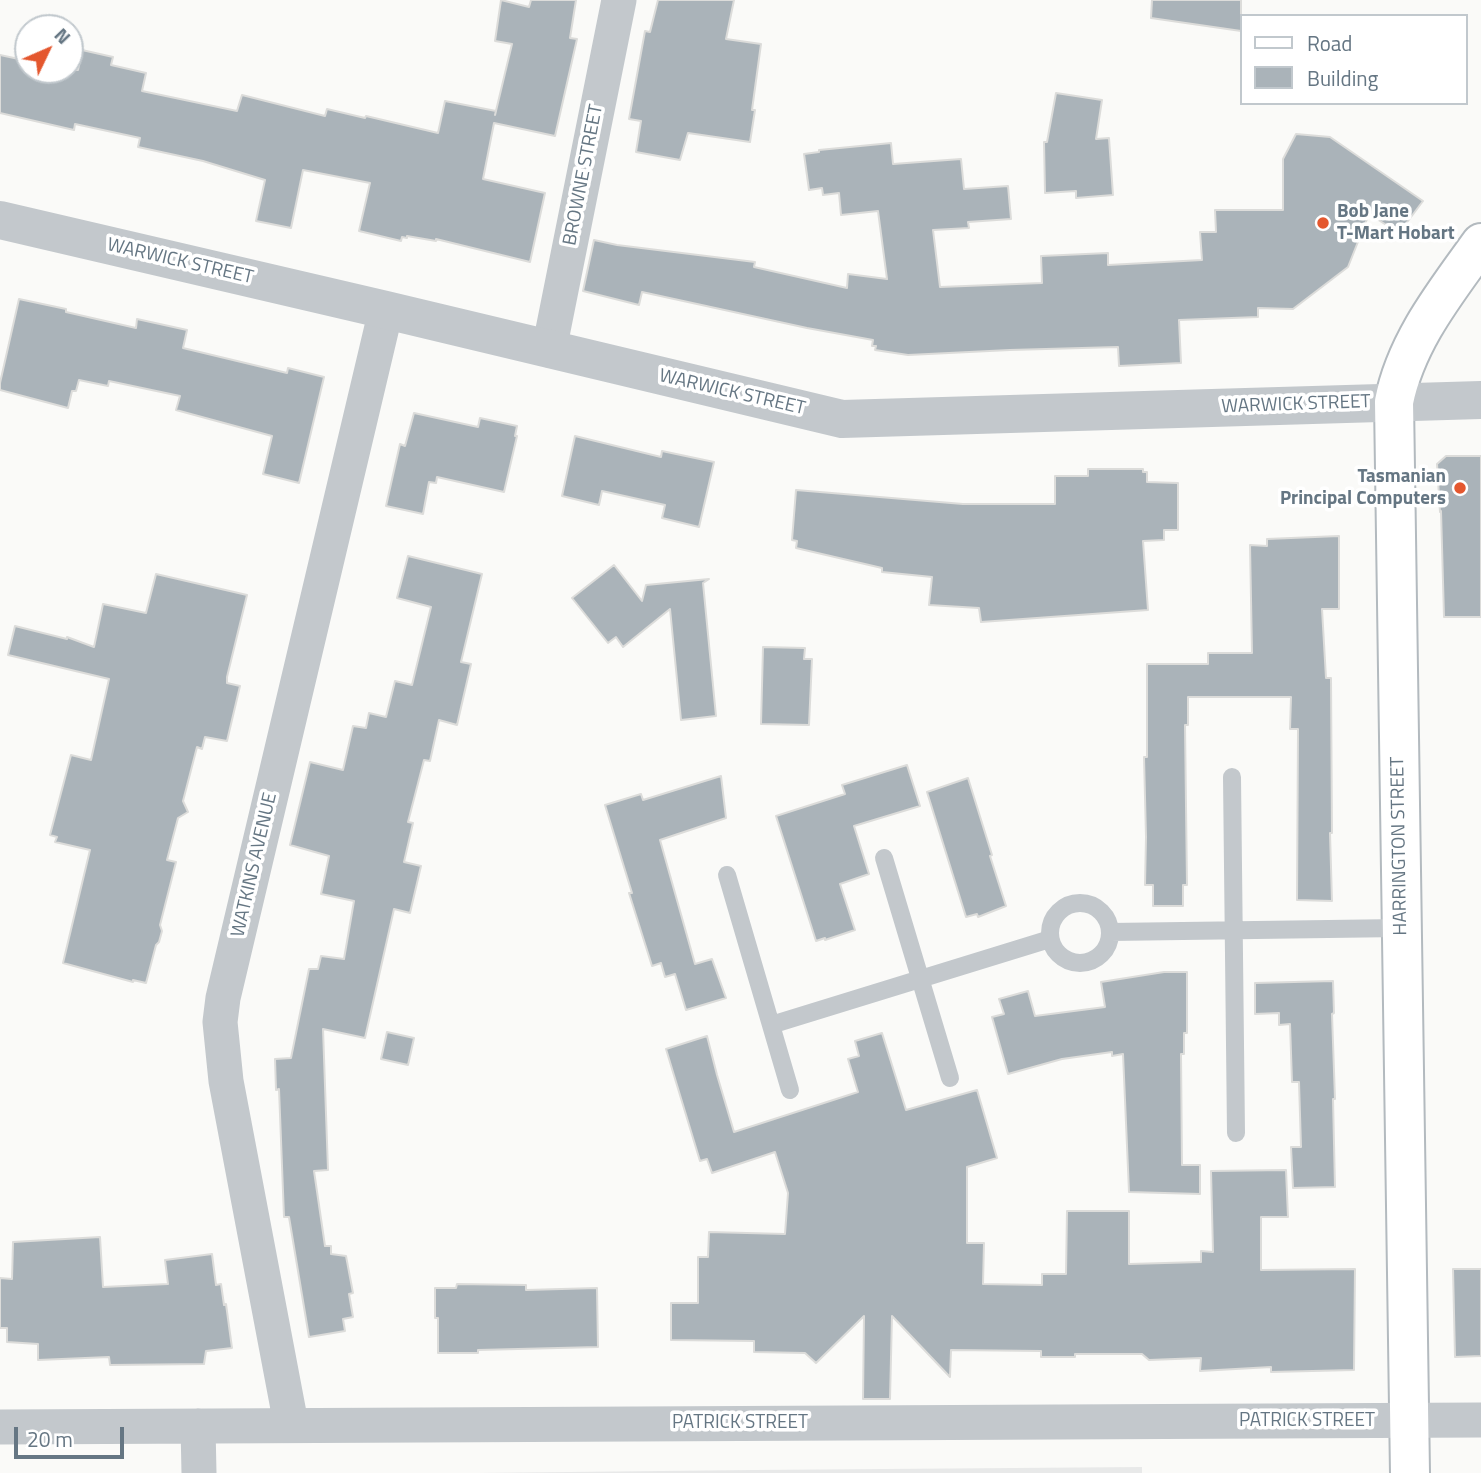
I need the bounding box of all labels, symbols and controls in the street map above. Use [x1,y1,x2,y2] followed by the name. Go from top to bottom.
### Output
[14,14,84,84] north arrow
[1240,14,1467,105] legend
[48,21,78,50] text: N
[1307,27,1352,59] text: Road
[1307,62,1378,94] text: Building
[559,103,609,247] street label: BROWNE STREET
[1337,201,1455,245] place label: Bob Jane T-Mart Hobart
[1315,215,1331,231] marker: Bob Jane T-Mart Hobart
[105,234,255,290] street label: WARWICK STREET
[657,365,807,421] street label: WARWICK STREET
[1221,391,1371,419] street label: WARWICK STREET
[1280,466,1446,510] place label: Tasmanian Principal Computers
[1452,480,1468,496] marker: Tasmanian Principal Computers
[1387,756,1413,936] street label: HARRINGTON STREET
[227,791,283,939] street label: WATKINS AVENUE
[1239,1410,1375,1432] street label: PATRICK STREET
[672,1412,808,1434] street label: PATRICK STREET
[18,1414,128,1458] scale bar
[27,1423,73,1455] text: 20 m

